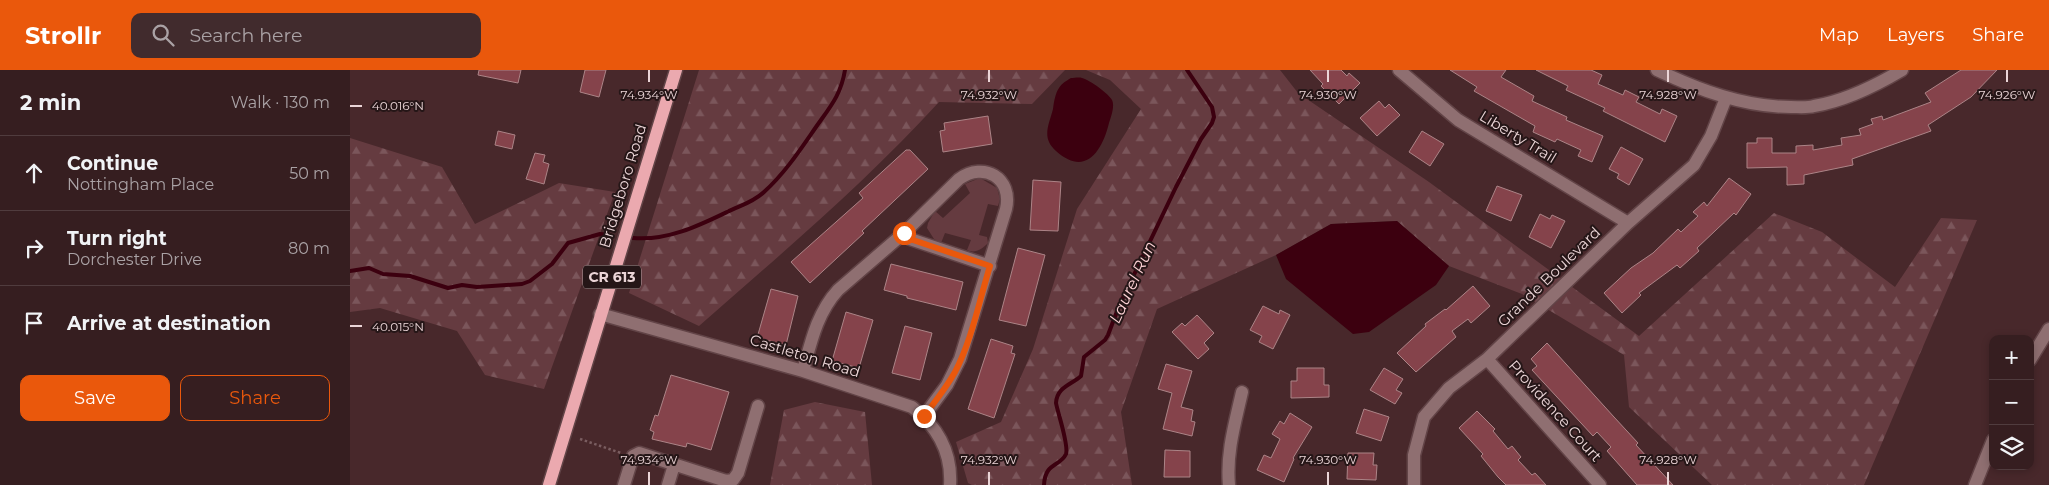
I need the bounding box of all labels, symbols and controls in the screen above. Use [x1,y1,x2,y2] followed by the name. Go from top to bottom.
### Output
[131,13,481,58] search box
[25,21,101,50] text: Strollr
[149,21,177,49] icon: search
[189,24,302,47] text: Search here
[1819,24,1859,46] text: Map
[1887,24,1944,46] text: Layers
[1972,24,2024,46] text: Share
[620,87,678,102] text: 74.934°W
[961,87,1017,102] text: 74.932°W
[1299,87,1357,102] text: 74.930°W
[1639,87,1697,102] text: 74.928°W
[1979,87,2035,102] text: 74.926°W
[20,90,81,115] text: 2 min
[231,93,330,112] text: Walk · 130 m
[372,98,424,113] text: 40.016°N
[1476,106,1560,167] street label: Liberty Trail
[595,122,650,250] street label: Bridgeboro Road
[67,152,158,175] text: Continue
[20,159,48,187] icon: ahead
[289,164,330,183] text: 50 m
[67,175,214,194] text: Nottingham Place
[893,222,916,245] route start
[1493,223,1604,331] street label: Grande Boulevard
[67,227,167,250] text: Turn right
[20,234,48,262] icon: right
[1105,238,1160,326] water label: Laurel Run
[288,239,330,258] text: 80 m
[67,250,202,269] text: Dorchester Drive
[583,266,641,288] road number: CR 613
[20,309,48,337] icon: arrive
[67,312,271,335] text: Arrive at destination
[372,319,424,334] text: 40.015°N
[748,330,863,381] street label: Castleton Road
[1989,335,2034,470] map controls
[1989,335,2034,380] button: +
[1505,356,1606,465] street label: Providence Court
[20,375,170,421] button: Save
[180,375,330,421] button: Share
[1989,380,2034,425] button: −
[913,405,936,428] route end
[1989,425,2034,470] button: layers
[620,452,678,467] text: 74.934°W
[961,452,1017,467] text: 74.932°W
[1299,452,1357,467] text: 74.930°W
[1639,452,1697,467] text: 74.928°W

